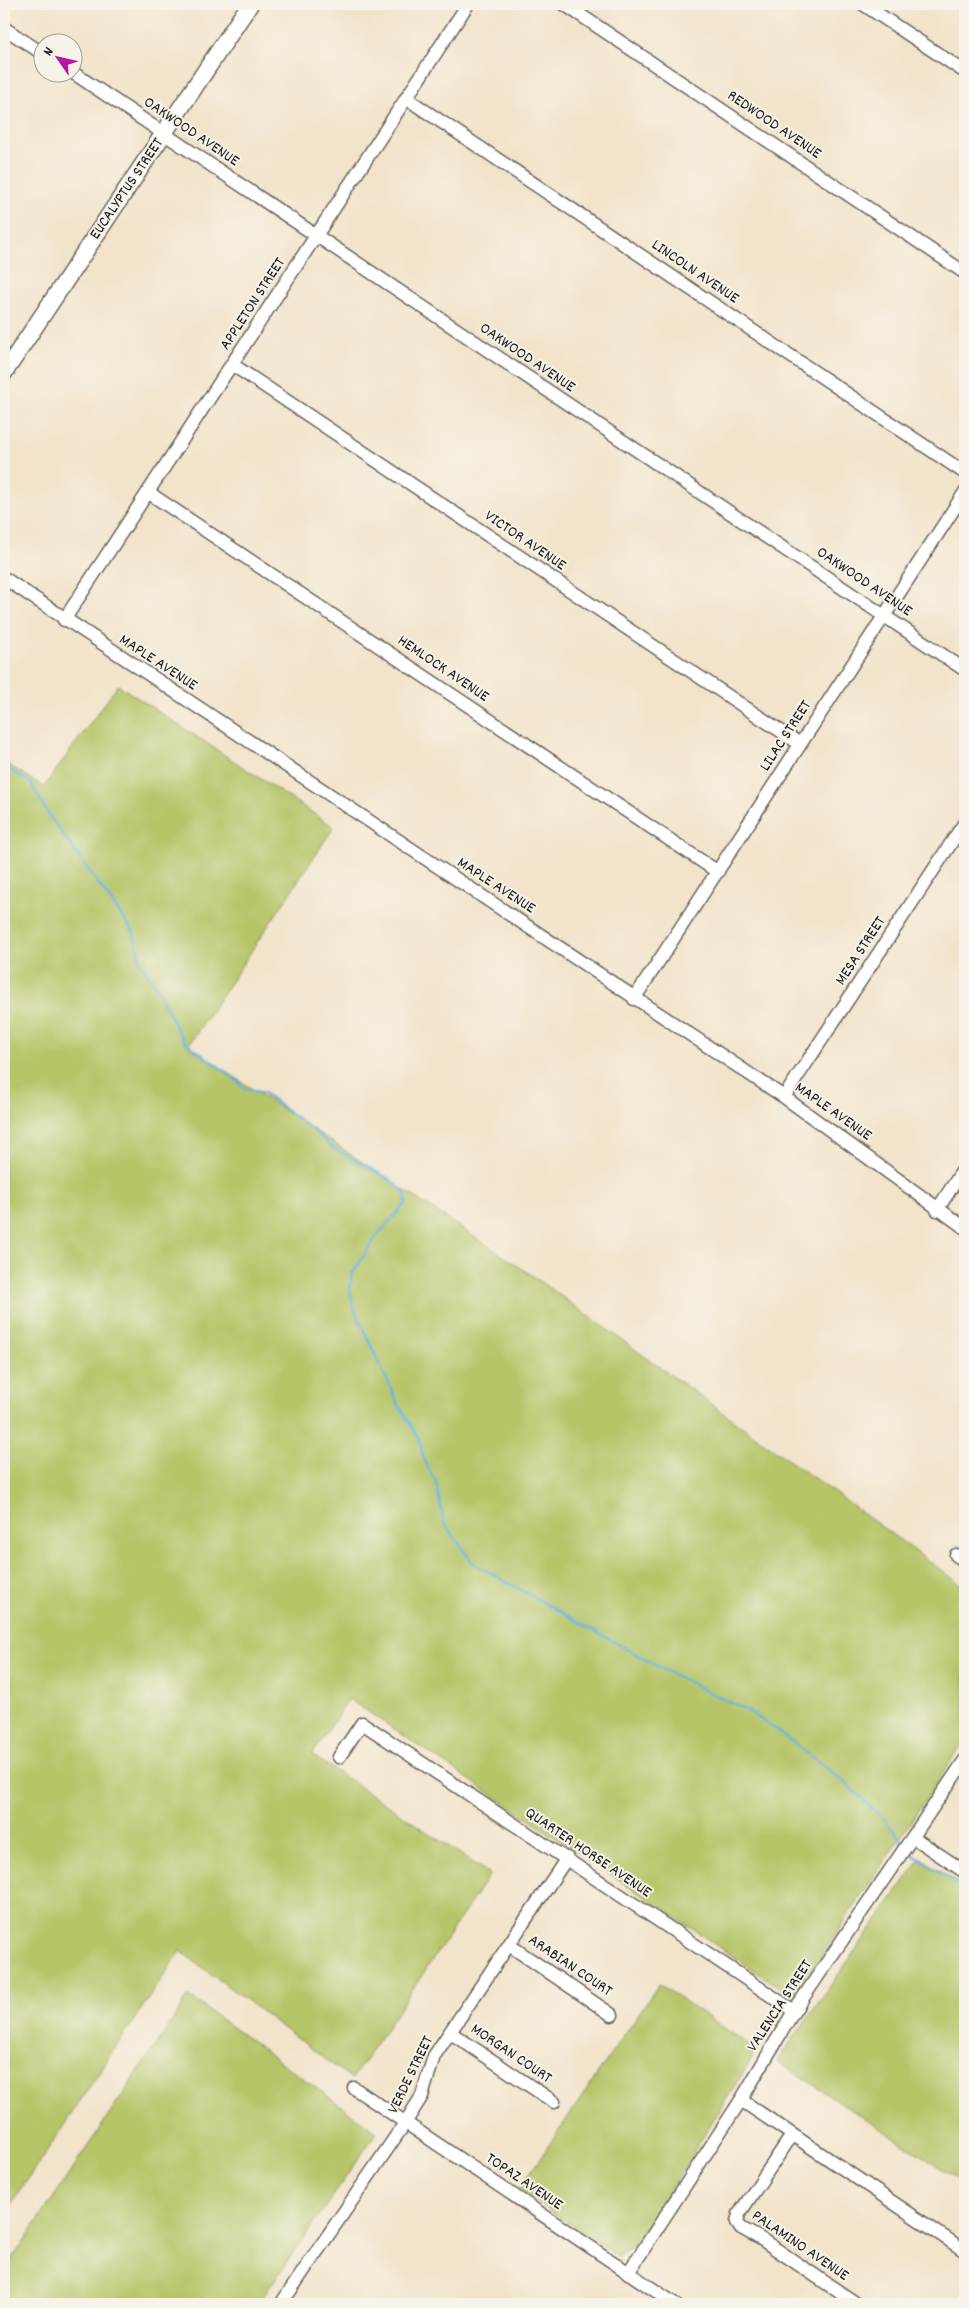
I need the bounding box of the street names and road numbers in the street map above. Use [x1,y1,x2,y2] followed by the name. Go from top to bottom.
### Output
[722,85,826,166] street label: REDWOOD AVENUE
[138,91,244,173] street label: OAKWOOD AVENUE
[84,133,170,244] street label: EUCALYPTUS STREET
[647,234,744,310] street label: LINCOLN AVENUE
[214,253,292,355] street label: APPLETON STREET
[474,317,580,399] street label: OAKWOOD AVENUE
[480,505,571,577] street label: VICTOR AVENUE
[811,541,917,623] street label: OAKWOOD AVENUE
[114,629,202,697] street label: MAPLE AVENUE
[393,630,494,709] street label: HEMLOCK AVENUE
[754,695,818,776] street label: LILAC STREET
[452,852,540,920] street label: MAPLE AVENUE
[830,911,892,990] street label: MESA STREET
[790,1077,877,1147] street label: MAPLE AVENUE
[520,1802,657,1904] street label: QUARTER HORSE AVENUE
[523,1929,617,2003] street label: ARABIAN COURT
[742,1955,819,2057] street label: VALENCIA STREET
[466,2018,557,2090] street label: MORGAN COURT
[382,2032,440,2118] street label: VERDE STREET
[481,2148,568,2217] street label: TOPAZ AVENUE
[747,2205,854,2288] street label: PALAMINO AVENUE

